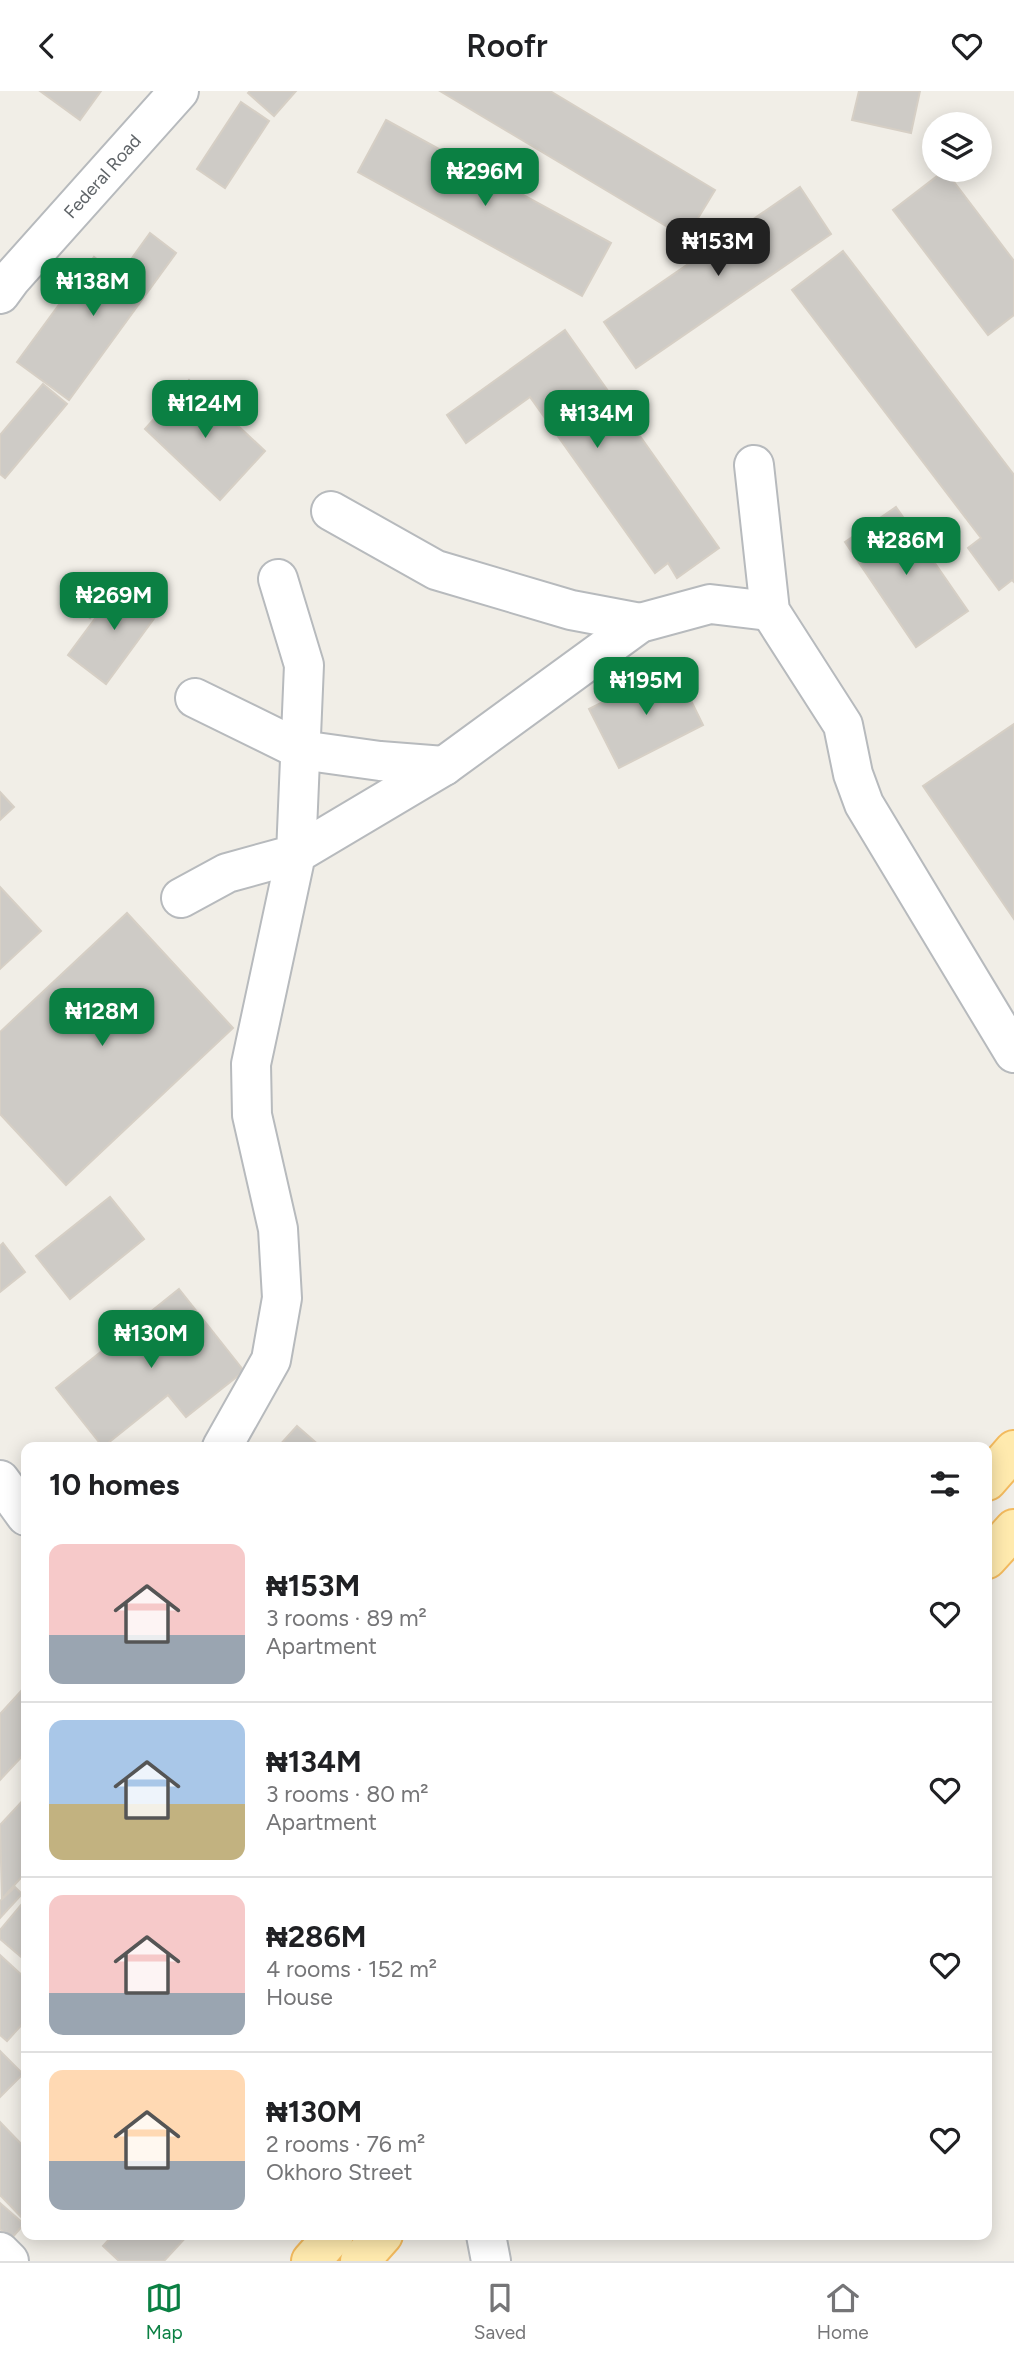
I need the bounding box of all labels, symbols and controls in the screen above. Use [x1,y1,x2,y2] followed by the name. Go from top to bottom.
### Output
[28,27,66,65] icon: back
[466,27,548,65] text: Roofr
[948,27,986,65] icon: heart
[922,112,992,182] map controls
[922,112,992,182] button: layers
[59,130,146,223] street label: Federal Road
[436,149,534,208] pin: ₦296M
[447,157,523,185] text: ₦296M
[669,219,767,278] pin: ₦153M
[682,227,754,255] text: ₦153M
[44,259,142,318] pin: ₦138M
[57,267,129,295] text: ₦138M
[156,381,254,440] pin: ₦124M
[168,389,242,417] text: ₦124M
[548,391,646,450] pin: ₦134M
[560,399,634,427] text: ₦134M
[857,517,955,577] pin: ₦286M
[867,526,945,554] text: ₦286M
[65,573,163,632] pin: ₦269M
[76,581,152,609] text: ₦269M
[597,657,695,717] pin: ₦195M
[610,666,682,694] text: ₦195M
[53,989,151,1048] pin: ₦128M
[65,997,139,1025] text: ₦128M
[102,1311,200,1370] pin: ₦130M
[114,1319,188,1347] text: ₦130M
[926,1465,964,1503] icon: filters
[49,1466,180,1503] text: 10 homes
[266,1567,360,1604] text: ₦153M
[105,1572,189,1656] icon: home
[926,1595,964,1633] icon: heart
[266,1604,427,1632] text: 3 rooms · 89 m²
[266,1632,377,1660] text: Apartment
[266,1743,362,1780] text: ₦134M
[105,1748,189,1832] icon: home
[926,1771,964,1809] icon: heart
[266,1780,429,1808] text: 3 rooms · 80 m²
[266,1808,377,1836] text: Apartment
[266,1918,367,1955] text: ₦286M
[105,1923,189,2007] icon: home
[926,1946,964,1984] icon: heart
[266,1955,437,1983] text: 4 rooms · 152 m²
[266,1983,333,2011] text: House
[266,2093,362,2130] text: ₦130M
[105,2098,189,2182] icon: home
[926,2121,964,2159] icon: heart
[266,2130,425,2158] text: 2 rooms · 76 m²
[266,2158,412,2186] text: Okhoro Street
[145,2279,183,2344] tab: Map
[474,2279,526,2344] tab: Saved
[817,2279,869,2344] tab: Home

